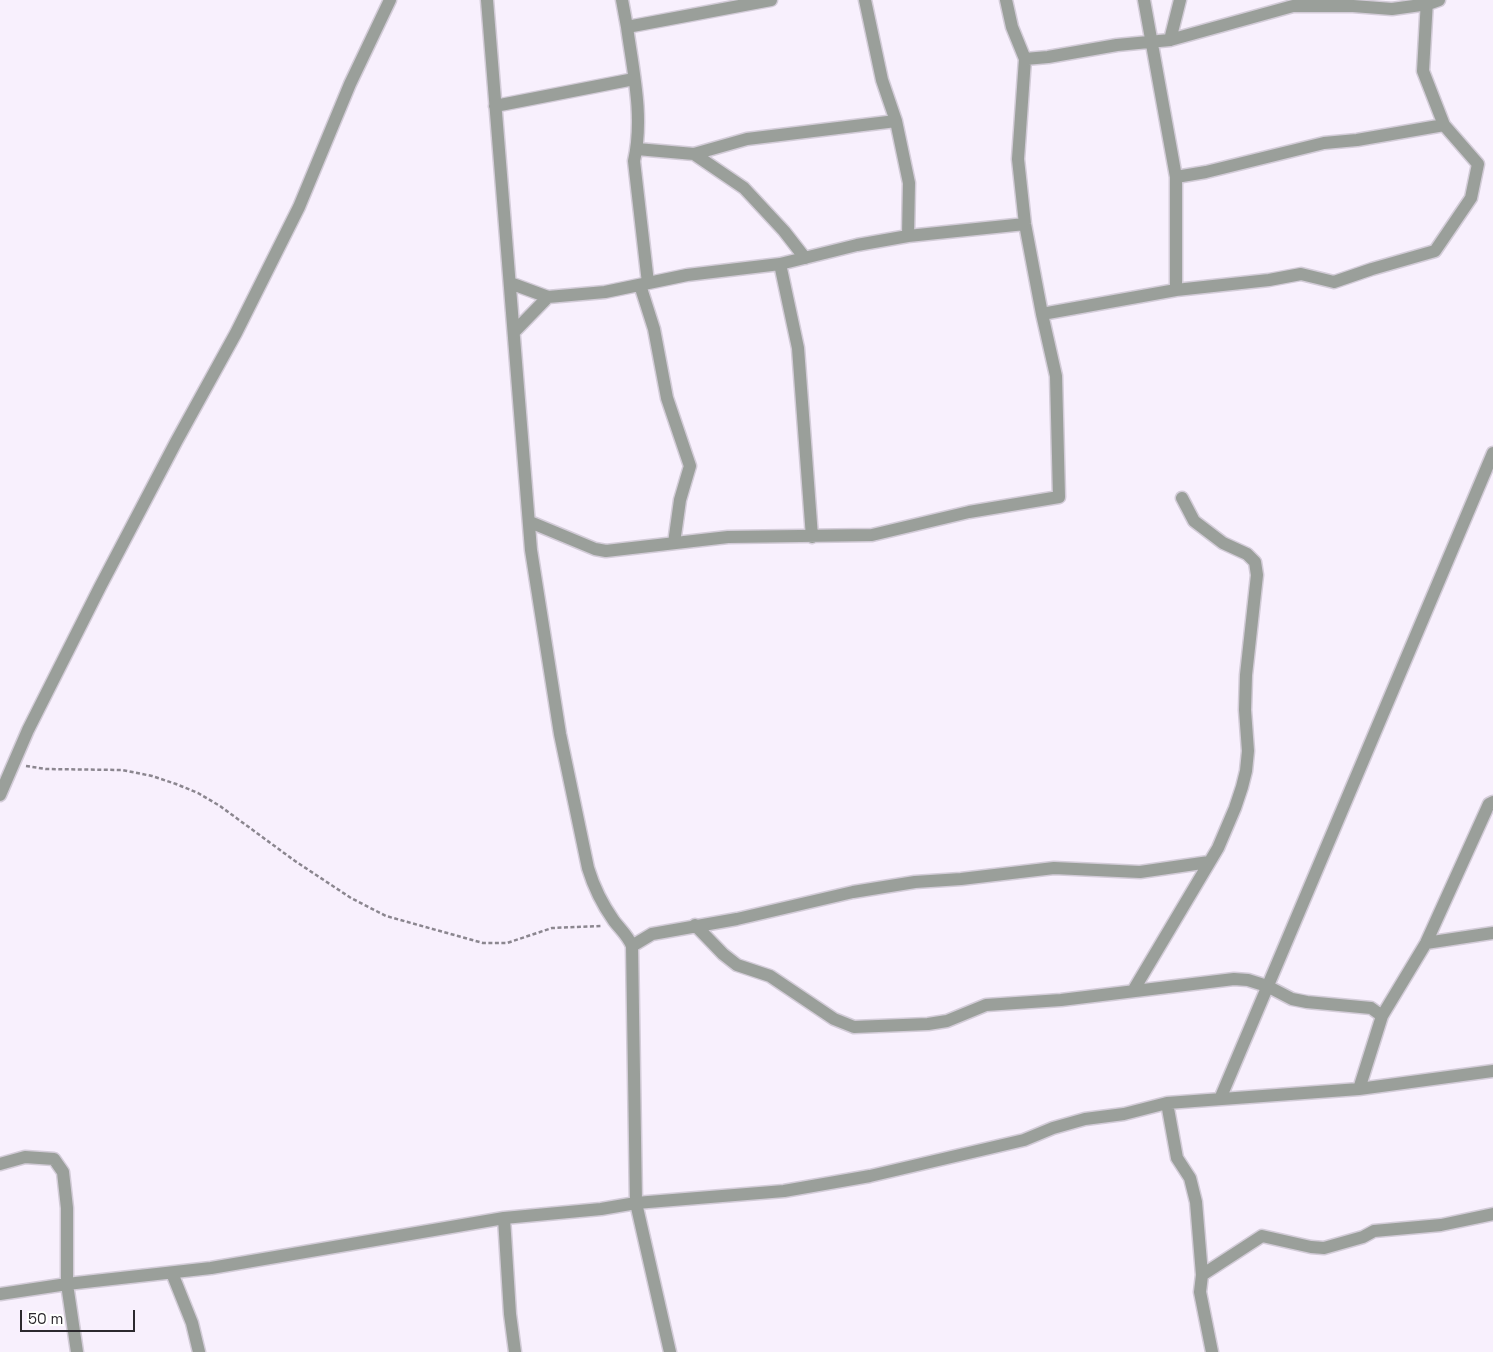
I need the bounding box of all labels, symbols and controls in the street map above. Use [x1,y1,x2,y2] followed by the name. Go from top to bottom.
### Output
[22,1300,138,1332] scale bar
[28,1309,63,1328] text: 50 m

